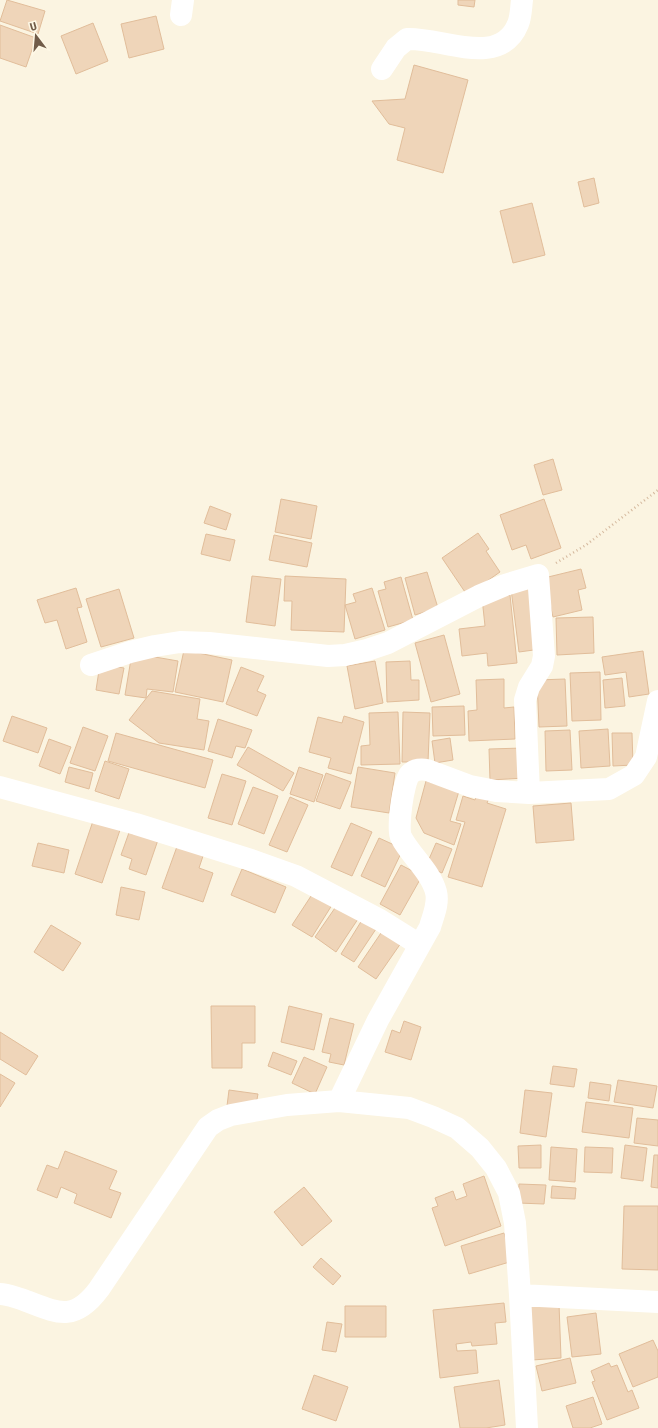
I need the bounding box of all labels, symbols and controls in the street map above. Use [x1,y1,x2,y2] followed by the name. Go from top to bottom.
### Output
[16,16,56,56] north arrow
[28,20,38,34] text: U

